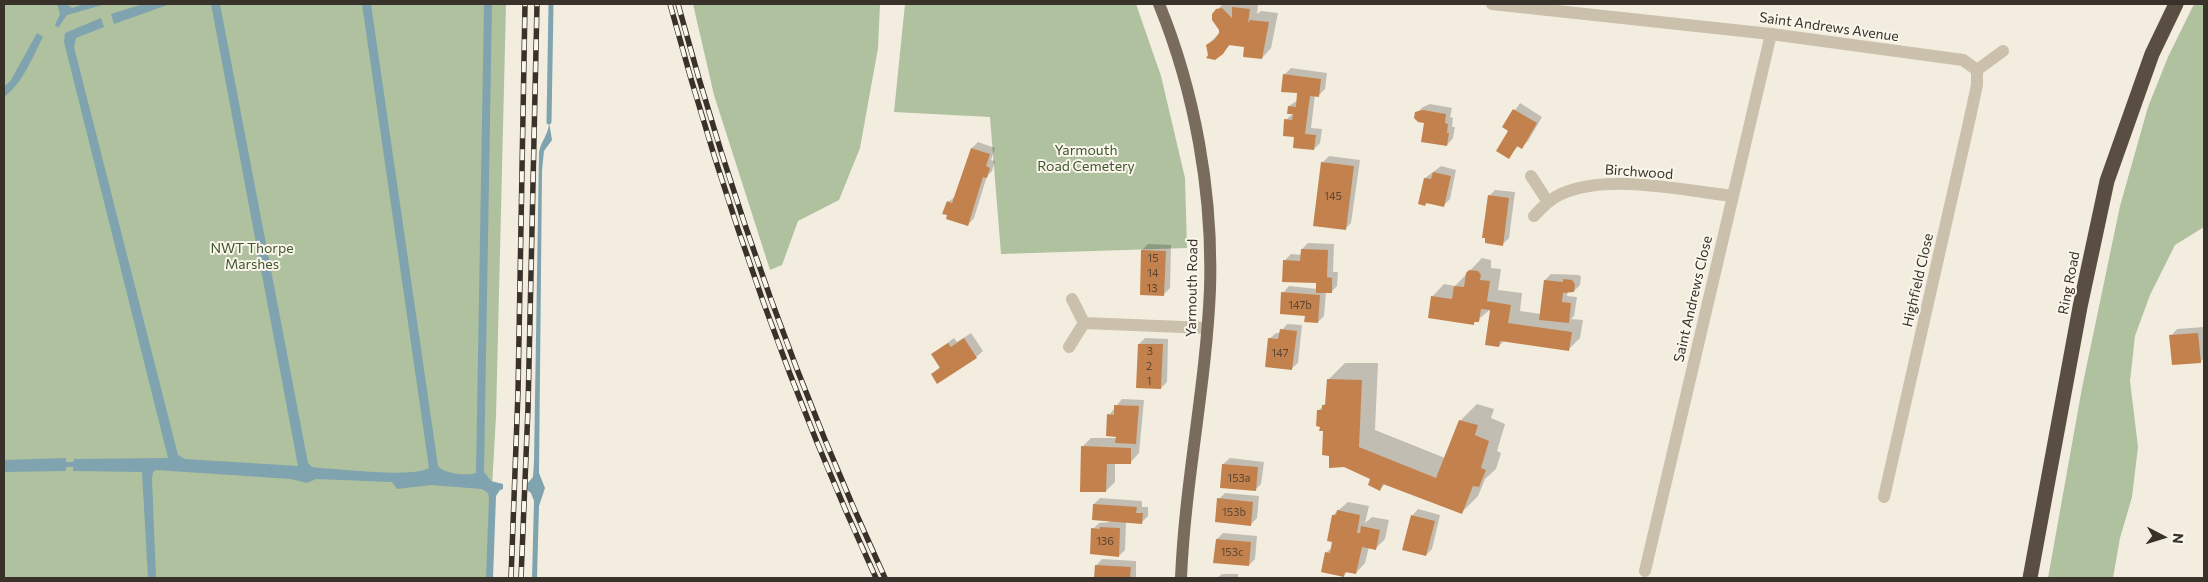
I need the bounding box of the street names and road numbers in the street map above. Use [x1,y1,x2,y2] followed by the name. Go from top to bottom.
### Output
[1758,9,1900,45] street label: Saint Andrews Avenue
[1604,161,1674,183] street label: Birchwood
[1899,232,1937,328] street label: Highfield Close
[1670,234,1716,364] street label: Saint Andrews Close
[1183,239,1201,337] street label: Yarmouth Road
[2055,250,2083,316] street label: Ring Road

